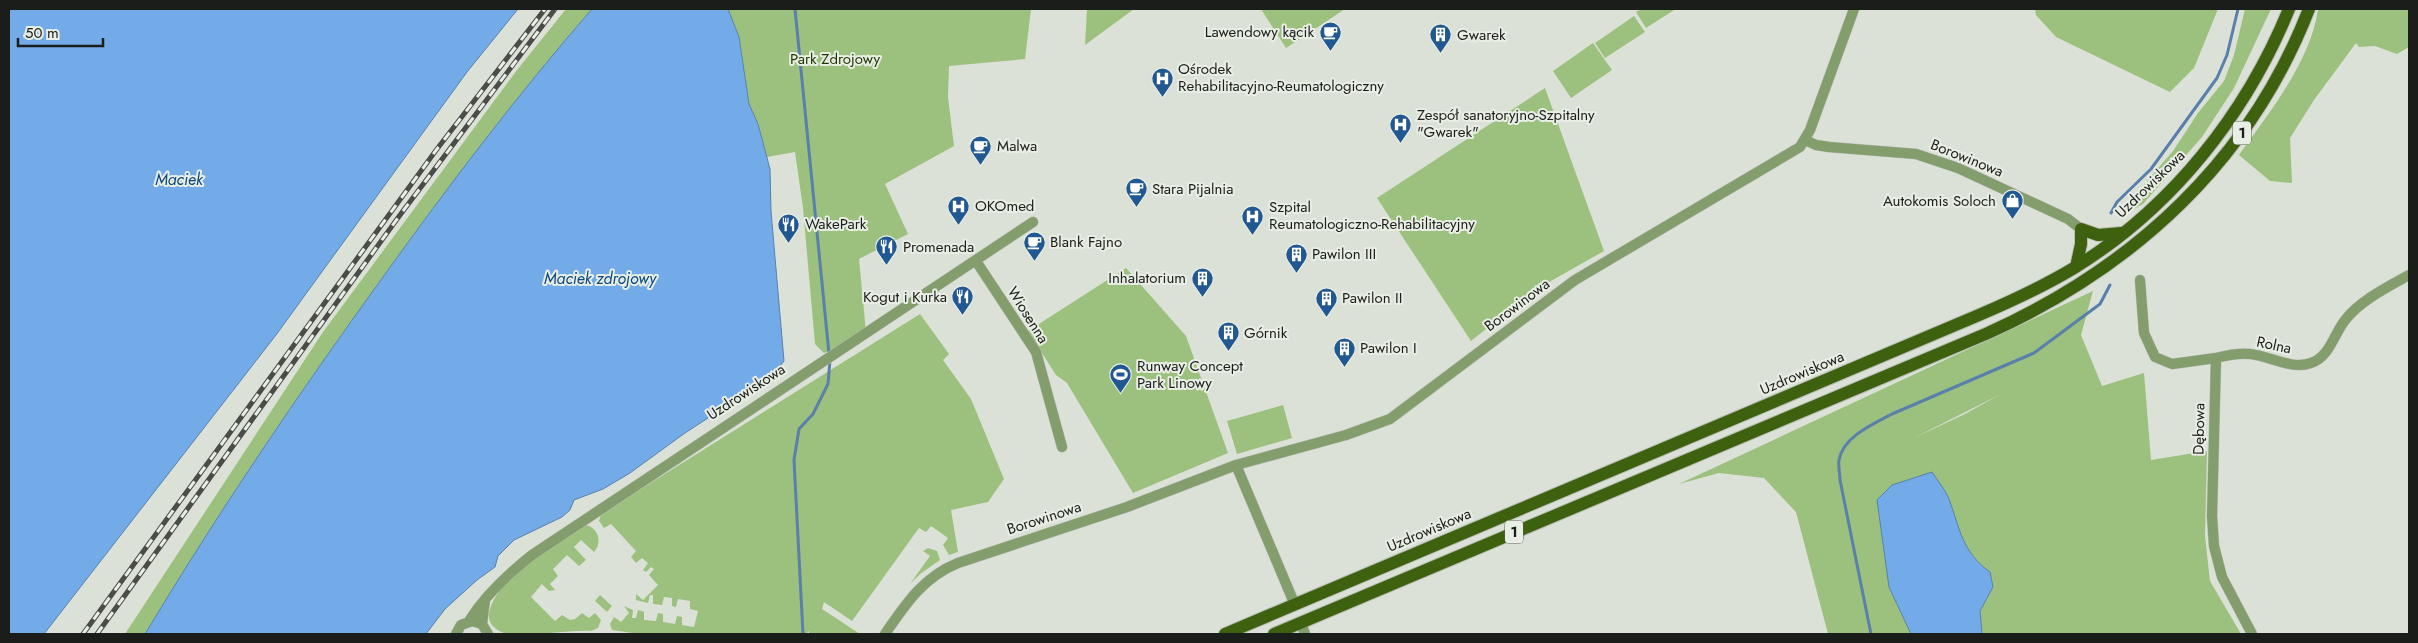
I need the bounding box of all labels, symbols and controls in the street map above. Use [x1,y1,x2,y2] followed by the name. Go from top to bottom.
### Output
[18,15,102,47] scale bar
[1318,20,1342,51] cafe icon: Lawendowy kącik
[1205,21,1314,43] place label: Lawendowy kącik
[25,22,59,44] text: 50 m
[1429,23,1453,54] building icon: Gwarek
[1457,24,1506,46] place label: Gwarek
[790,48,880,70] park label: Park Zdrojowy
[1178,58,1384,97] place label: Ośrodek Rehabilitacyjno-Reumatologiczny
[1150,66,1174,97] hospital icon: Ośrodek Rehabilitacyjno-Reumatologiczny
[1417,104,1595,143] place label: Zespół sanatoryjno-Szpitalny "Gwarek"
[1389,112,1413,143] hospital icon: Zespół sanatoryjno-Szpitalny "Gwarek"
[2233,122,2251,144] road number: 1
[1927,133,2007,183] street label: Borowinowa
[969,134,993,165] cafe icon: Malwa
[997,135,1037,157] place label: Malwa
[2110,145,2190,223] street label: Uzdrowiskowa
[155,168,204,191] water label: Maciek
[1124,177,1148,208] cafe icon: Stara Pijalnia
[1152,178,1233,200] place label: Stara Pijalnia
[2000,189,2024,220] shop icon: Autokomis Soloch
[1883,190,1996,212] place label: Autokomis Soloch
[947,194,971,225] hospital icon: OKOmed
[975,195,1034,217] place label: OKOmed
[1269,196,1475,235] place label: Szpital Reumatologiczno-Rehabilitacyjny
[1241,204,1265,235] hospital icon: Szpital Reumatologiczno-Rehabilitacyjny
[777,212,801,243] restaurant icon: WakePark
[805,213,867,235] place label: WakePark
[1022,230,1046,261] cafe icon: Blank Fajno
[1050,231,1122,253] place label: Blank Fajno
[875,235,899,266] restaurant icon: Promenada
[903,236,974,258] place label: Promenada
[1284,242,1308,273] building icon: Pawilon III
[1312,243,1376,265] place label: Pawilon III
[1190,266,1214,297] building icon: Inhalatorium
[544,267,657,290] water label: Maciek zdrojowy
[1108,267,1186,289] place label: Inhalatorium
[1480,273,1554,337] street label: Borowinowa
[1002,282,1054,348] street label: Wiosenna
[951,285,975,316] restaurant icon: Kogut i Kurka
[863,286,947,308] place label: Kogut i Kurka
[1314,286,1338,317] building icon: Pawilon II
[1342,287,1402,309] place label: Pawilon II
[1216,321,1240,352] building icon: Górnik
[1244,322,1288,344] place label: Górnik
[2255,331,2293,359] street label: Rolna
[1332,336,1356,367] building icon: Pawilon I
[1360,337,1417,359] place label: Pawilon I
[1756,345,1848,401] street label: Uzdrowiskowa
[1137,355,1243,394] place label: Runway Concept Park Linowy
[702,358,790,426] street label: Uzdrowiskowa
[1109,363,1133,394] sports icon: Runway Concept Park Linowy
[2188,403,2210,455] street label: Dębowa
[1004,496,1084,540] street label: Borowinowa
[1383,502,1475,558] street label: Uzdrowiskowa
[1505,520,1523,544] road number: 1

